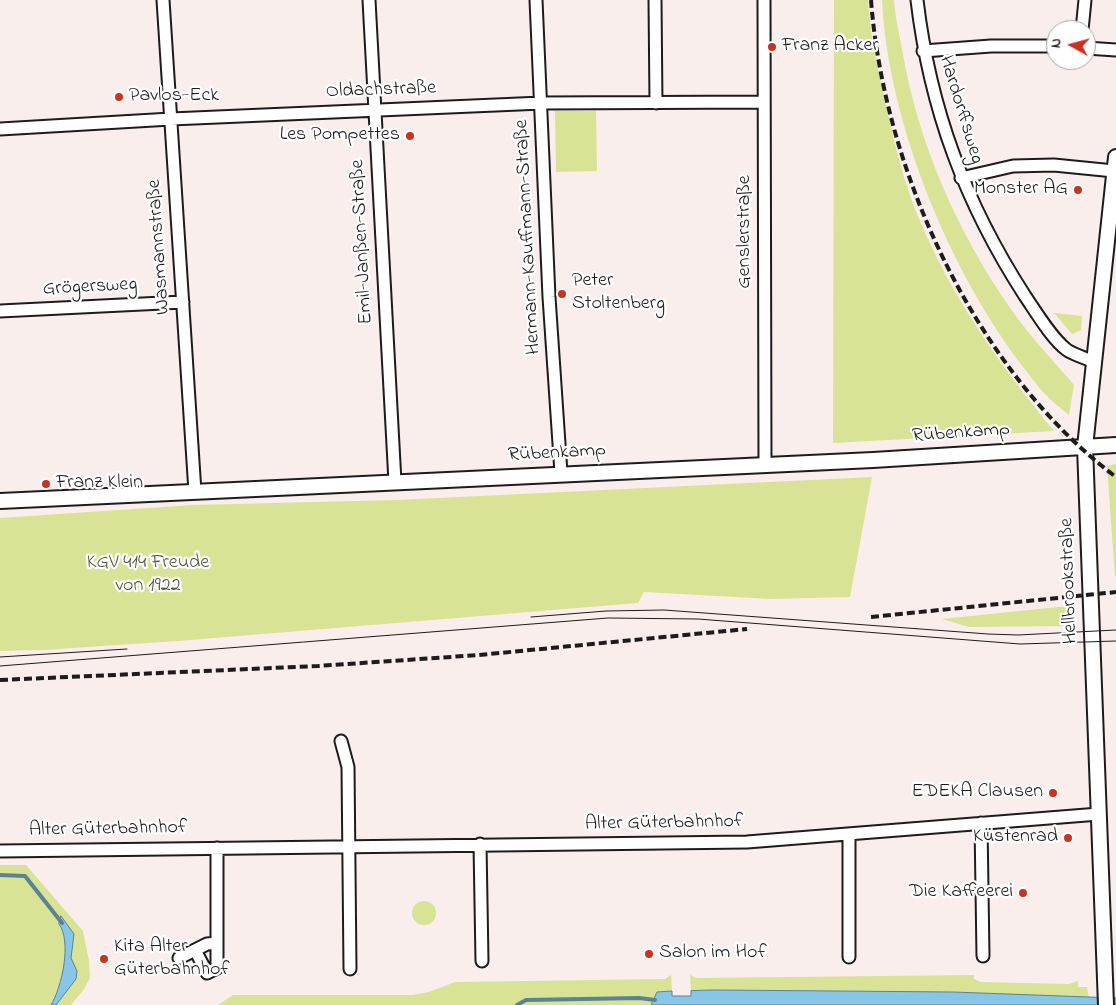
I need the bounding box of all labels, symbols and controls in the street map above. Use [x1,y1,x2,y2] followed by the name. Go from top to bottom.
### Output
[1046,20,1096,70] north arrow
[782,35,879,59] place label: Franz Acker
[1046,37,1068,49] text: N
[766,41,778,53] marker: Franz Acker
[932,53,988,167] street label: Hardorffsweg
[325,77,437,105] street label: Oldachstraße
[129,85,219,109] place label: Pavlos-Eck
[113,91,125,103] marker: Pavlos-Eck
[511,119,547,355] street label: Hermann-Kauffmann-Straße
[280,124,400,148] place label: Les Pompettes
[404,130,416,142] marker: Les Pompettes
[347,159,379,325] street label: Emil-Janßen-Straße
[734,175,758,289] street label: Genslerstraße
[143,178,177,316] street label: Wasmannstraße
[974,178,1068,202] place label: Monster AG
[1072,184,1084,196] marker: Monster AG
[572,270,665,317] place label: Peter Stoltenberg
[42,274,138,302] street label: Grögersweg
[556,288,568,300] marker: Peter Stoltenberg
[911,419,1011,449] street label: Rübenkamp
[508,439,606,469] street label: Rübenkamp
[56,472,143,496] place label: Franz Klein
[40,478,52,490] marker: Franz Klein
[1056,517,1084,645] street label: Hellbrookstraße
[87,552,209,599] park label: KGV 414 Freude von 1922
[912,781,1043,805] place label: EDEKA Clausen
[1047,787,1059,799] marker: EDEKA Clausen
[585,811,743,837] street label: Alter Güterbahnhof
[29,817,187,843] street label: Alter Güterbahnhof
[973,826,1058,850] place label: Küstenrad
[1062,832,1074,844] marker: Küstenrad
[909,881,1013,905] place label: Die Kaffeerei
[1017,887,1029,899] marker: Die Kaffeerei
[114,936,230,983] place label: Kita Alter Güterbahnhof
[659,942,767,966] place label: Salon im Hof
[643,948,655,960] marker: Salon im Hof
[98,953,110,965] marker: Kita Alter Güterbahnhof

